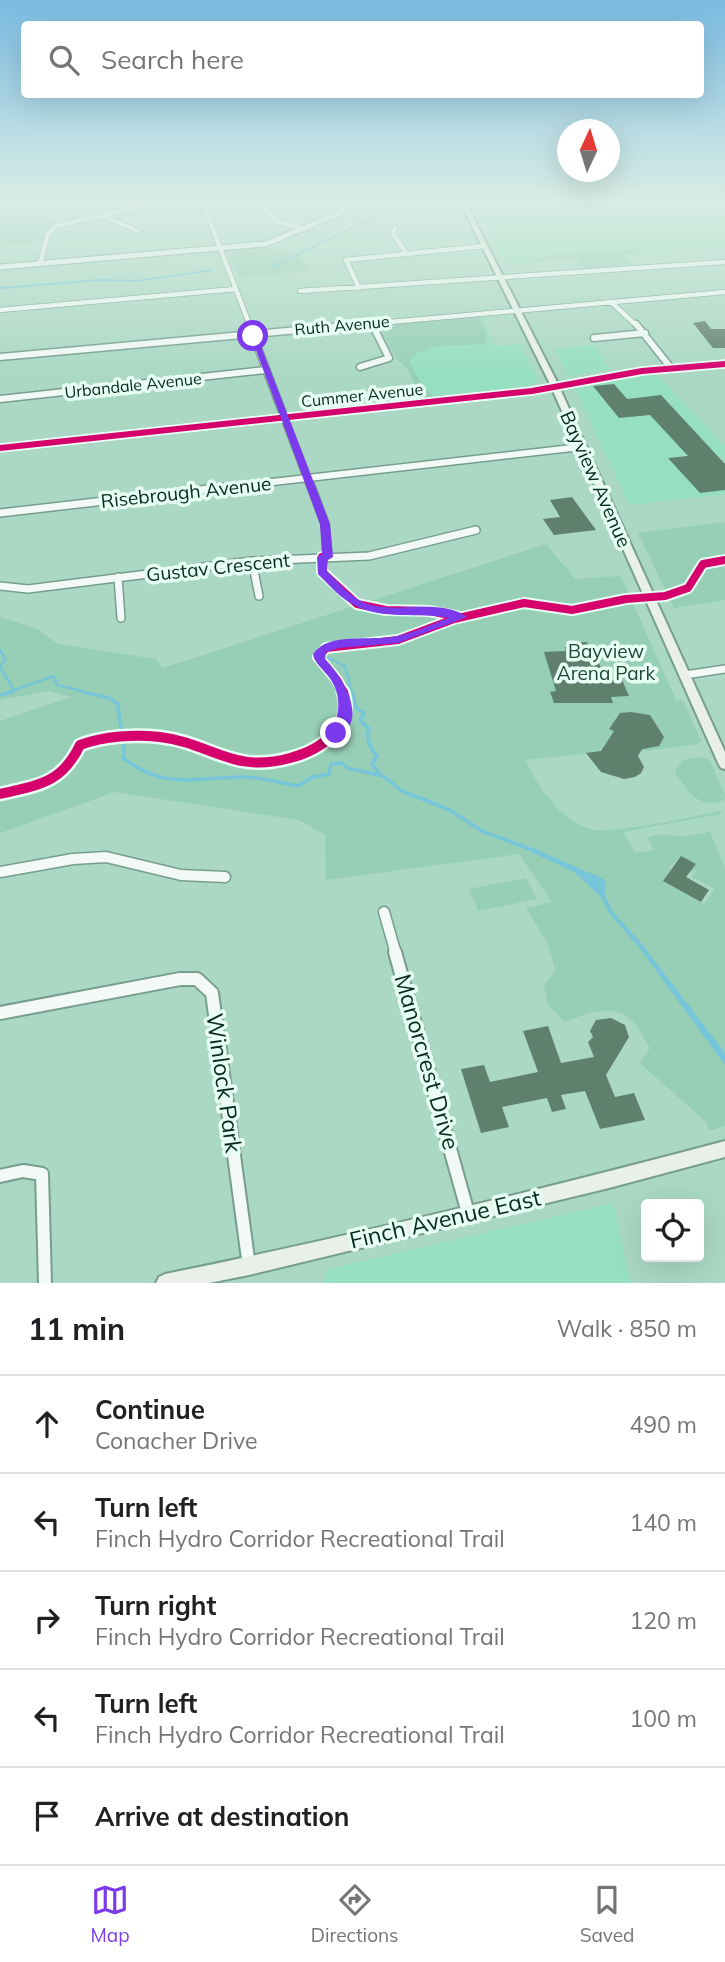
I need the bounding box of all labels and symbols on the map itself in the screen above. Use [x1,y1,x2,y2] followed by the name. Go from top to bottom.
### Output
[557,119,620,182] north arrow
[294,311,390,339] street label: Ruth Avenue
[237,320,268,351] route start
[63,368,203,402] street label: Urbandale Avenue
[300,379,424,411] street label: Cummer Avenue
[555,407,637,551] street label: Bayview Avenue
[100,471,272,513] street label: Risebrough Avenue
[145,548,291,586] street label: Gustav Crescent
[557,639,655,685] park label: Bayview Arena Park
[320,717,351,748] route end
[389,971,466,1153] street label: Manorcrest Drive
[200,1011,249,1156] street label: Winlock Park
[346,1182,543,1255] street label: Finch Avenue East

